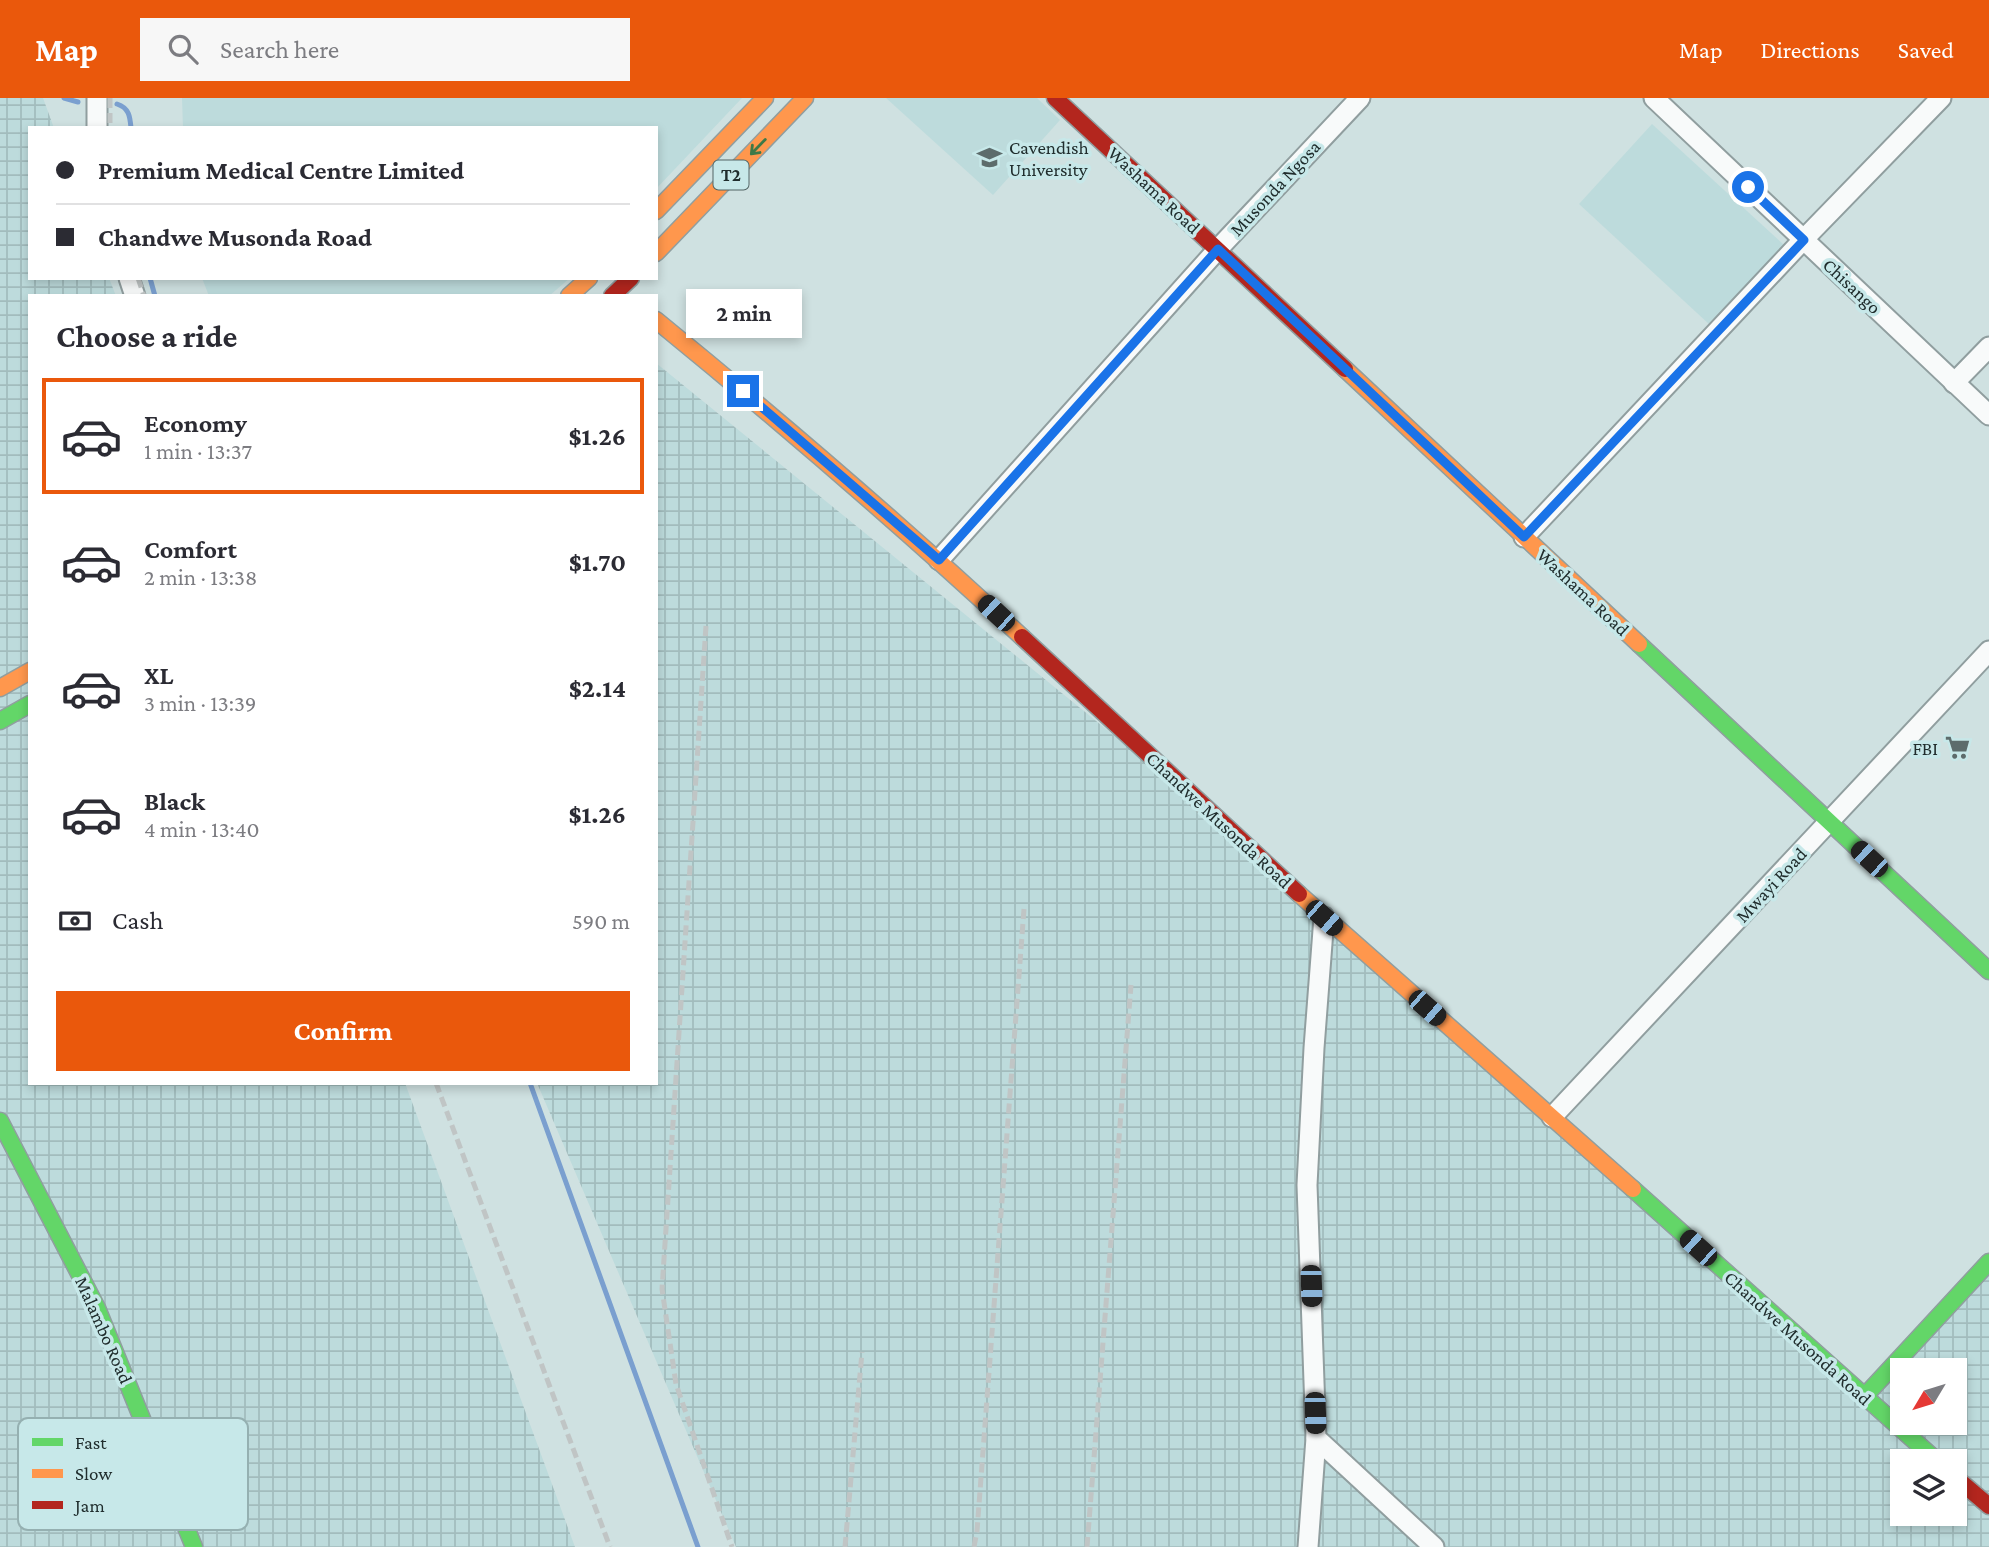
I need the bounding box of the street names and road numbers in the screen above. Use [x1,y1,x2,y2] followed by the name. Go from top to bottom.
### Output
[1226,136,1325,240] street label: Musonda Ngosa
[1104,142,1204,238] street label: Washama Road
[714,160,748,190] road number: T2
[1819,254,1885,318] street label: Chisango
[1533,544,1633,640] street label: Washama Road
[1142,748,1296,892] street label: Chandwe Musonda Road
[1731,843,1811,927] street label: Mwayi Road
[1720,1267,1876,1409] street label: Chandwe Musonda Road
[71,1273,137,1387] street label: Malambo Road

